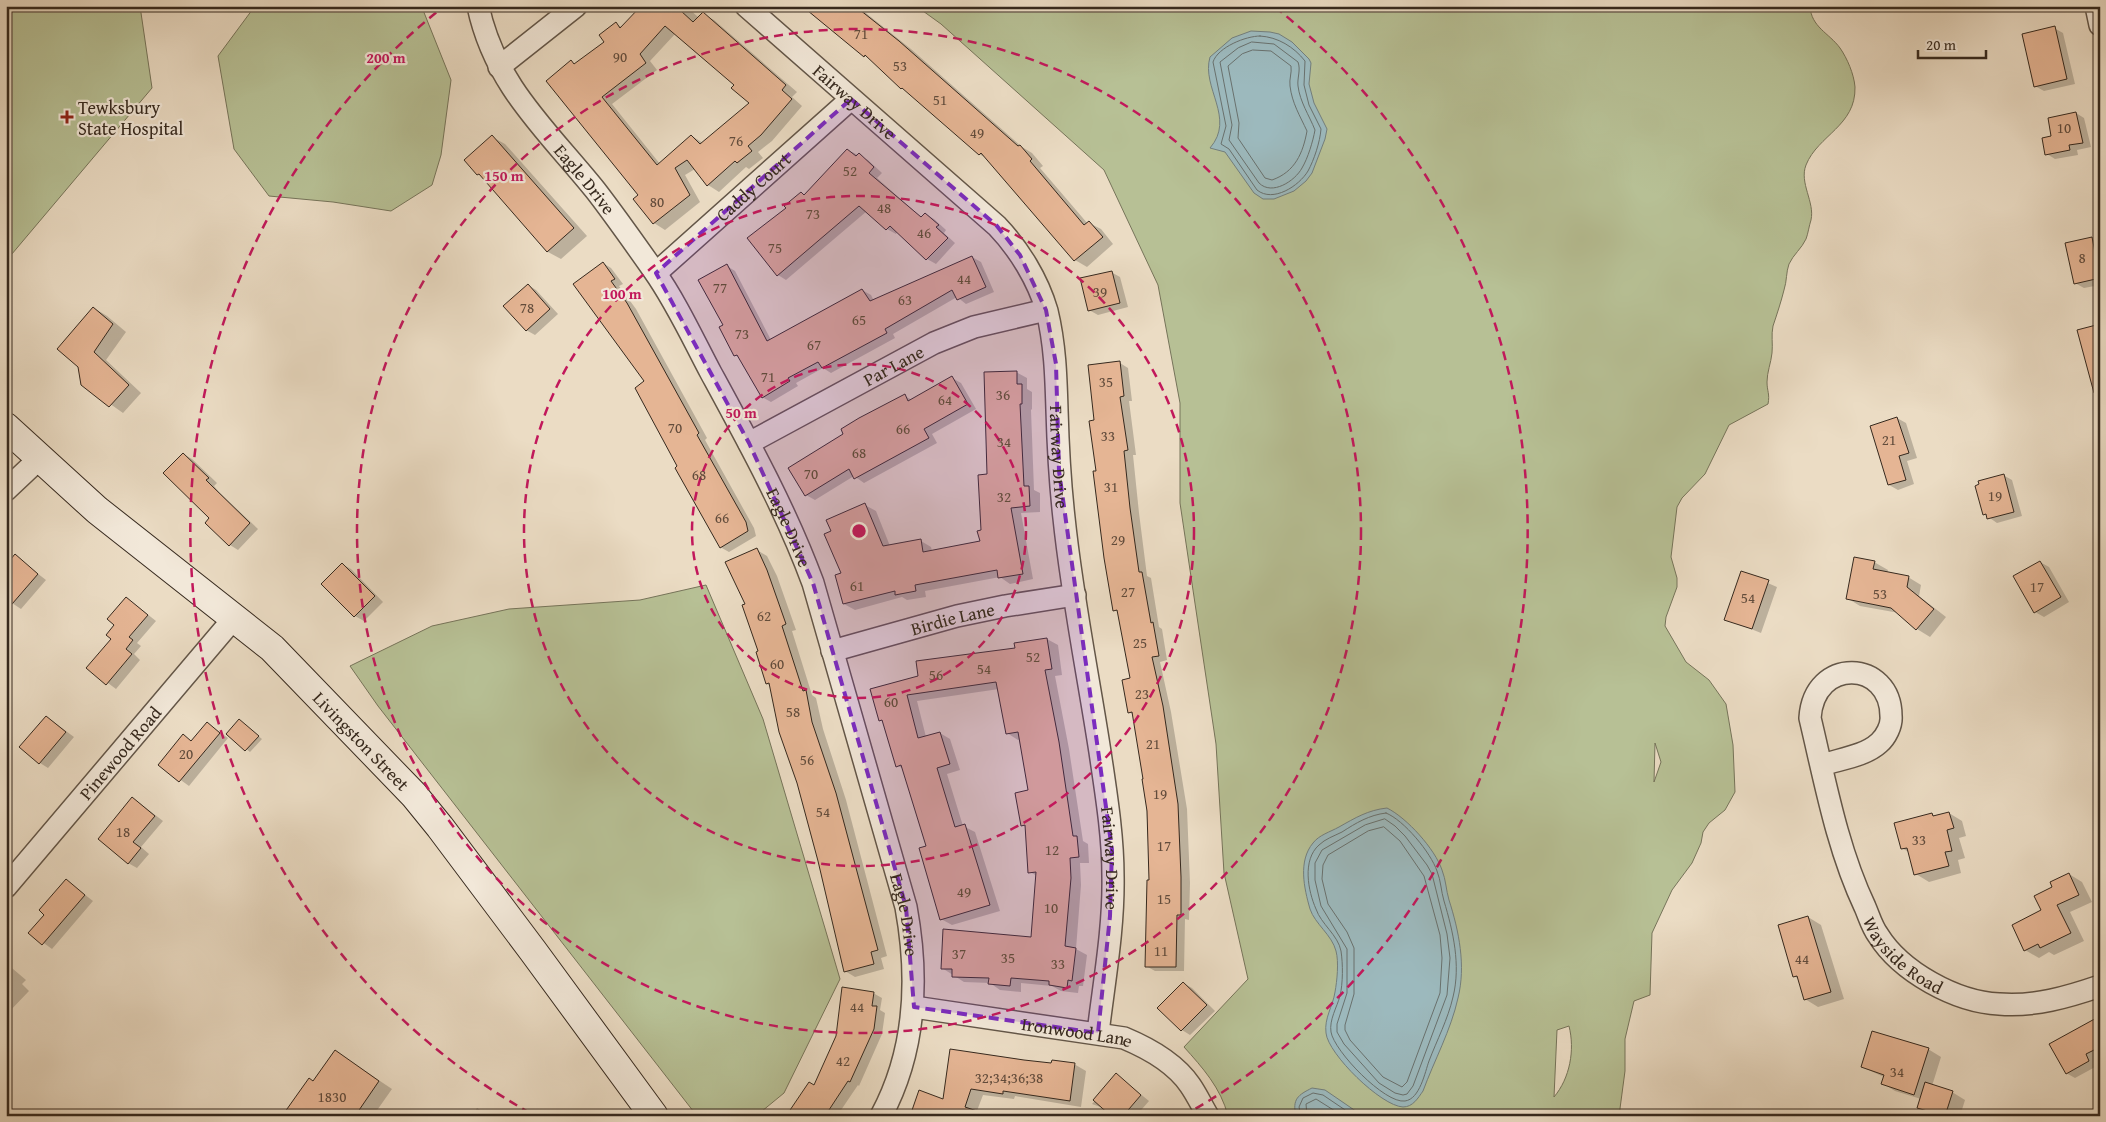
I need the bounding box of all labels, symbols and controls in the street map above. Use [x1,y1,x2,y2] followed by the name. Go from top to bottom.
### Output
[854,23,868,44] house number: 71
[1918,28,1986,60] scale bar
[1926,34,1957,55] text: 20 m
[613,46,627,67] house number: 90
[366,47,406,68] text: 200 m
[893,55,907,76] house number: 53
[807,57,903,146] street label: Fairway Drive
[933,89,947,110] house number: 51
[78,94,183,142] place label: Tewksbury State Hospital
[60,110,74,124] marker: Tewksbury State Hospital
[2057,117,2071,138] house number: 10
[970,122,984,143] house number: 49
[729,130,743,151] house number: 76
[548,138,623,220] street label: Eagle Drive
[709,145,797,227] street label: Caddy Court
[843,160,857,181] house number: 52
[484,165,524,186] text: 150 m
[650,191,664,212] house number: 80
[877,197,891,218] house number: 48
[806,203,820,224] house number: 73
[917,222,931,243] house number: 46
[768,237,782,258] house number: 75
[2078,247,2086,268] house number: 8
[957,268,971,289] house number: 44
[713,277,727,298] house number: 77
[1093,281,1107,302] house number: 39
[602,283,642,304] text: 100 m
[898,289,912,310] house number: 63
[520,297,534,318] house number: 78
[852,309,866,330] house number: 65
[735,323,749,344] house number: 73
[807,334,821,355] house number: 67
[858,338,928,392] street label: Par Lane
[761,366,775,387] house number: 71
[1099,371,1113,392] house number: 35
[996,384,1010,405] house number: 36
[938,389,952,410] house number: 64
[725,402,757,423] text: 50 m
[1043,405,1076,510] street label: Fairway Drive
[668,417,682,438] house number: 70
[896,418,910,439] house number: 66
[1101,425,1115,446] house number: 33
[1882,429,1896,450] house number: 21
[997,431,1011,452] house number: 34
[852,442,866,463] house number: 68
[804,463,818,484] house number: 70
[692,464,706,485] house number: 68
[1104,476,1118,497] house number: 31
[760,483,819,571] street label: Eagle Drive
[1988,485,2002,506] house number: 19
[997,486,1011,507] house number: 32
[715,507,729,528] house number: 66
[850,522,868,540] centre of rings
[1111,529,1125,550] house number: 29
[850,575,864,596] house number: 61
[2030,576,2044,597] house number: 17
[1121,581,1135,602] house number: 27
[1873,583,1887,604] house number: 53
[1741,587,1755,608] house number: 54
[908,595,997,642] street label: Birdie Lane
[757,605,771,626] house number: 62
[1133,632,1147,653] house number: 25
[1026,646,1040,667] house number: 52
[770,653,784,674] house number: 60
[977,658,991,679] house number: 54
[929,664,943,685] house number: 56
[1135,683,1149,704] house number: 23
[307,685,417,797] street label: Livingston Street
[884,691,898,712] house number: 60
[72,700,168,806] street label: Pinewood Road
[786,701,800,722] house number: 58
[1146,733,1160,754] house number: 21
[179,743,193,764] house number: 20
[800,749,814,770] house number: 56
[1153,783,1167,804] house number: 19
[816,801,830,822] house number: 54
[1094,805,1127,911] street label: Fairway Drive
[116,821,130,842] house number: 18
[1912,829,1926,850] house number: 33
[1157,835,1171,856] house number: 17
[1045,839,1059,860] house number: 12
[883,870,926,957] street label: Eagle Drive
[957,881,971,902] house number: 49
[1157,888,1171,909] house number: 15
[1044,897,1058,918] house number: 10
[1857,912,1948,1001] street label: Wayside Road
[1154,940,1168,961] house number: 11
[952,943,966,964] house number: 37
[1001,947,1015,968] house number: 35
[1795,948,1809,969] house number: 44
[1051,953,1065,974] house number: 33
[850,996,864,1017] house number: 44
[1020,1010,1137,1054] street label: Ironwood Lane
[836,1050,850,1071] house number: 42
[1890,1061,1904,1082] house number: 34
[975,1067,1043,1088] house number: 32;34;36;38
[318,1086,346,1107] house number: 1830

